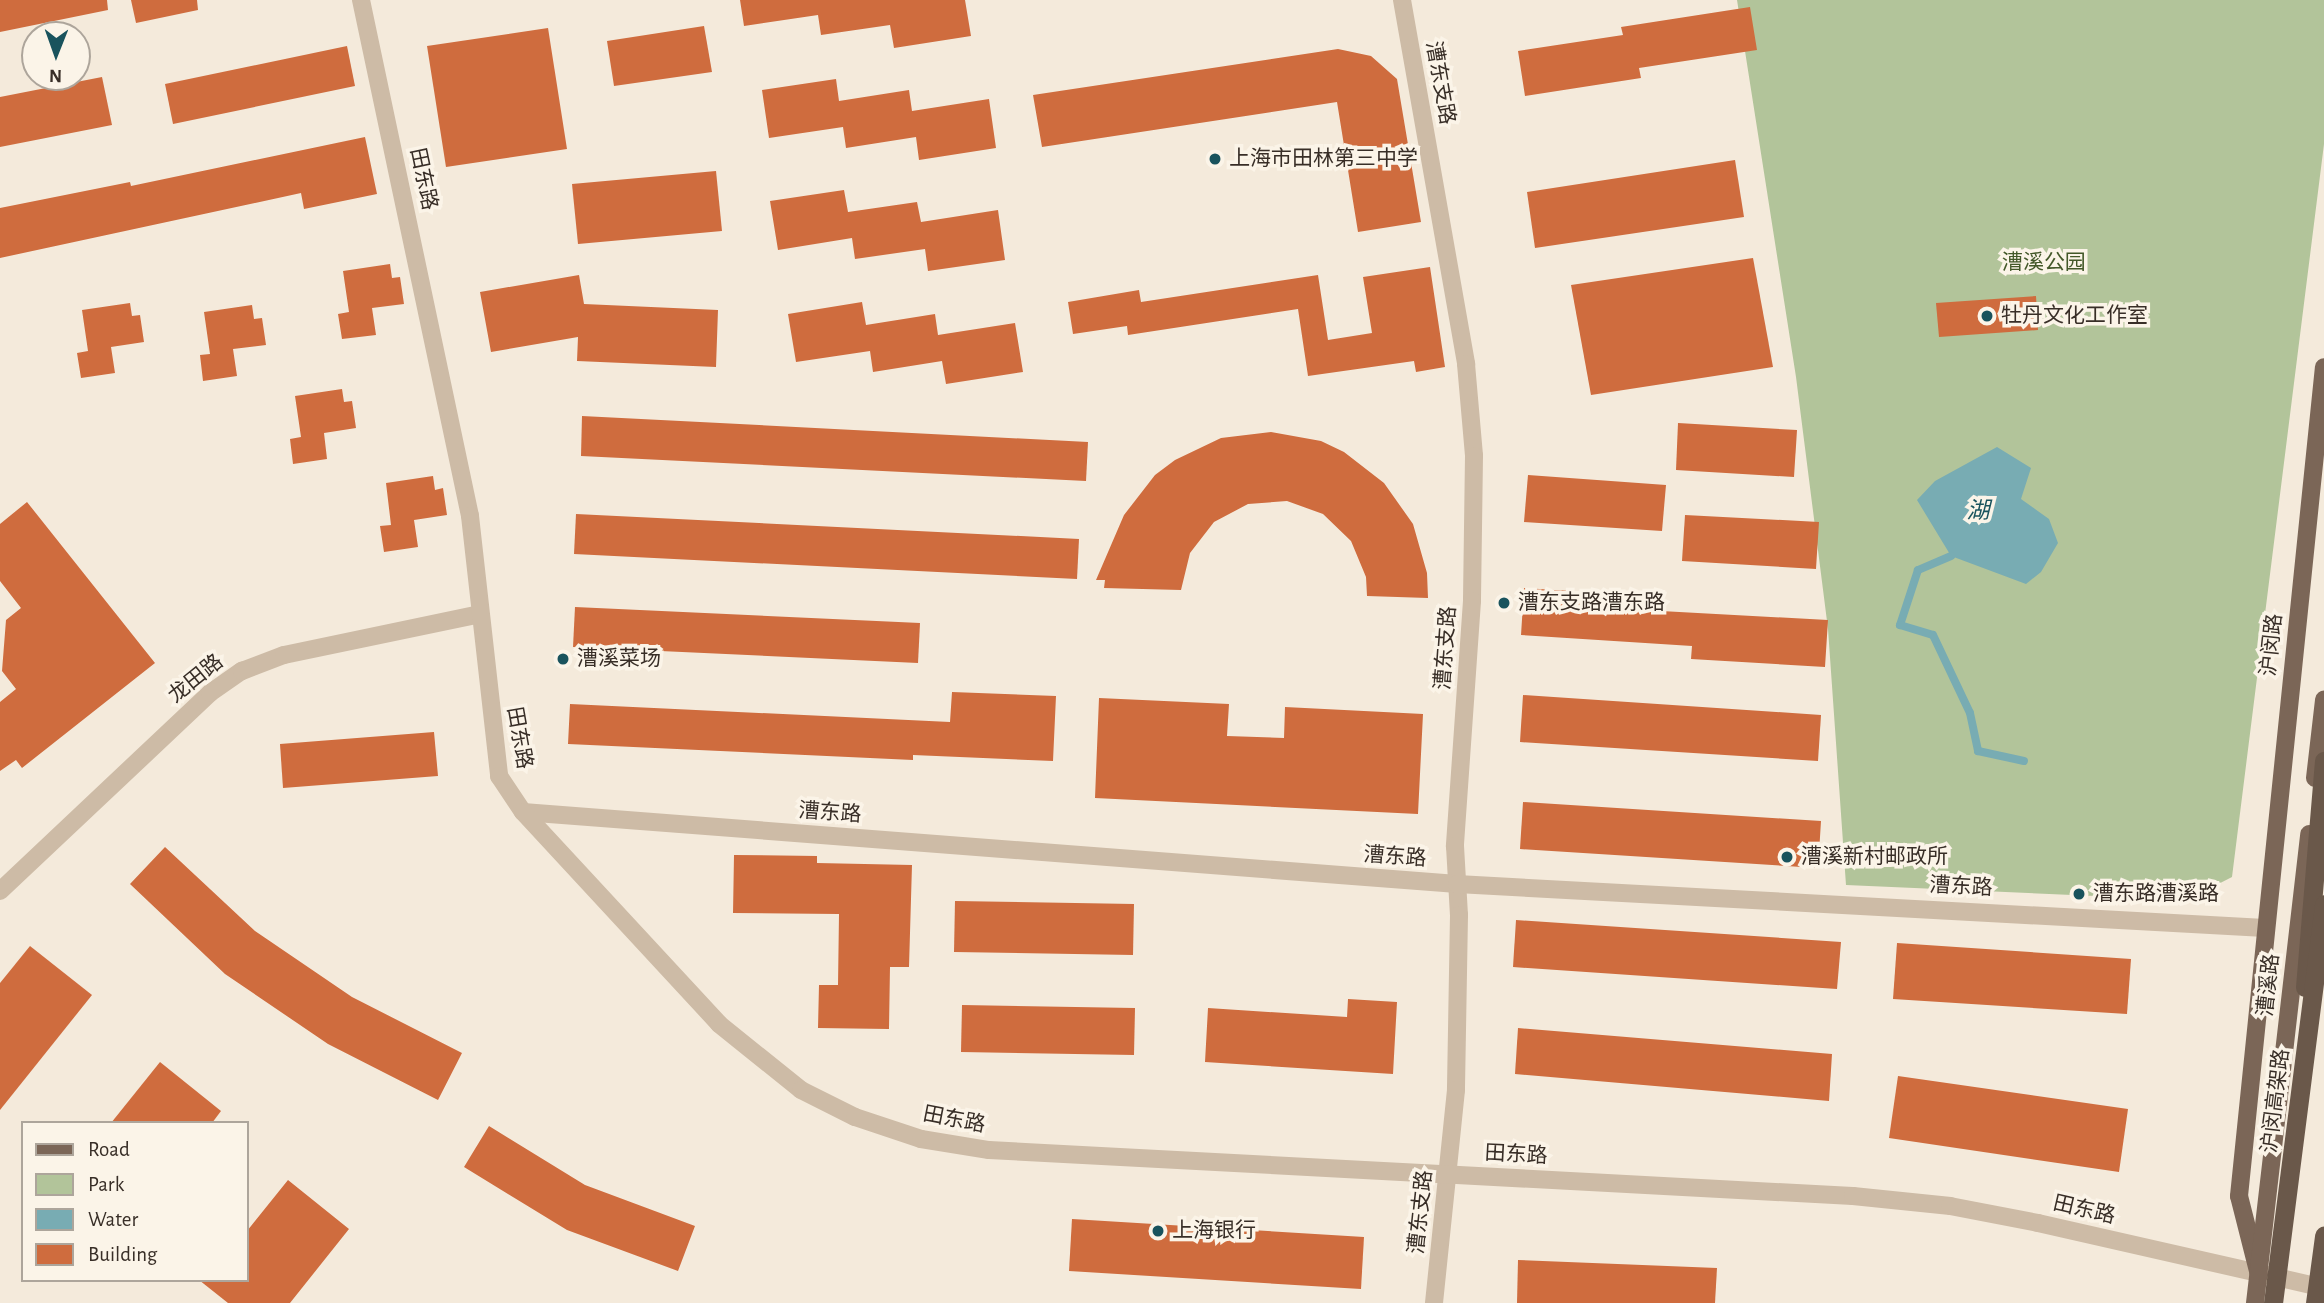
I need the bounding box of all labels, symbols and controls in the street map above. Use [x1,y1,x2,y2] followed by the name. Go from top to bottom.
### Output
[21,21,91,91] north arrow
[1420,39,1460,127] street label: 漕东支路
[49,66,62,85] text: N
[404,146,442,212] street label: 田东路
[1229,146,1418,172] place label: 上海市田林第三中学
[1207,151,1223,167] marker: 上海市田林第三中学
[2002,250,2086,276] park label: 漕溪公园
[2001,303,2148,329] place label: 牡丹文化工作室
[1979,308,1995,324] marker: 牡丹文化工作室
[1967,498,1989,526] water label: 湖
[1518,590,1665,616] place label: 漕东支路漕东路
[1496,595,1512,611] marker: 漕东支路漕东路
[1431,605,1461,691] street label: 漕东支路
[2256,612,2288,678] street label: 沪闵路
[577,646,661,672] place label: 漕溪菜场
[164,649,228,709] street label: 龙田路
[555,651,571,667] marker: 漕溪菜场
[501,705,537,771] street label: 田东路
[798,798,862,828] street label: 漕东路
[1363,842,1427,872] street label: 漕东路
[1801,844,1948,870] place label: 漕溪新村邮政所
[1779,849,1795,865] marker: 漕溪新村邮政所
[1929,873,1993,901] street label: 漕东路
[2093,881,2219,907] place label: 漕东路漕溪路
[2071,886,2087,902] marker: 漕东路漕溪路
[2253,952,2285,1018] street label: 漕溪路
[2257,1047,2295,1155] street label: 沪闵高架路
[921,1102,987,1138] street label: 田东路
[21,1121,248,1282] legend
[88,1139,130,1160] text: Road
[1484,1141,1548,1169] street label: 田东路
[1404,1169,1438,1255] street label: 漕东支路
[88,1174,124,1195] text: Park
[2050,1191,2118,1229] street label: 田东路
[88,1209,138,1230] text: Water
[1172,1218,1256,1244] place label: 上海银行
[1150,1223,1166,1239] marker: 上海银行
[88,1244,157,1265] text: Building

